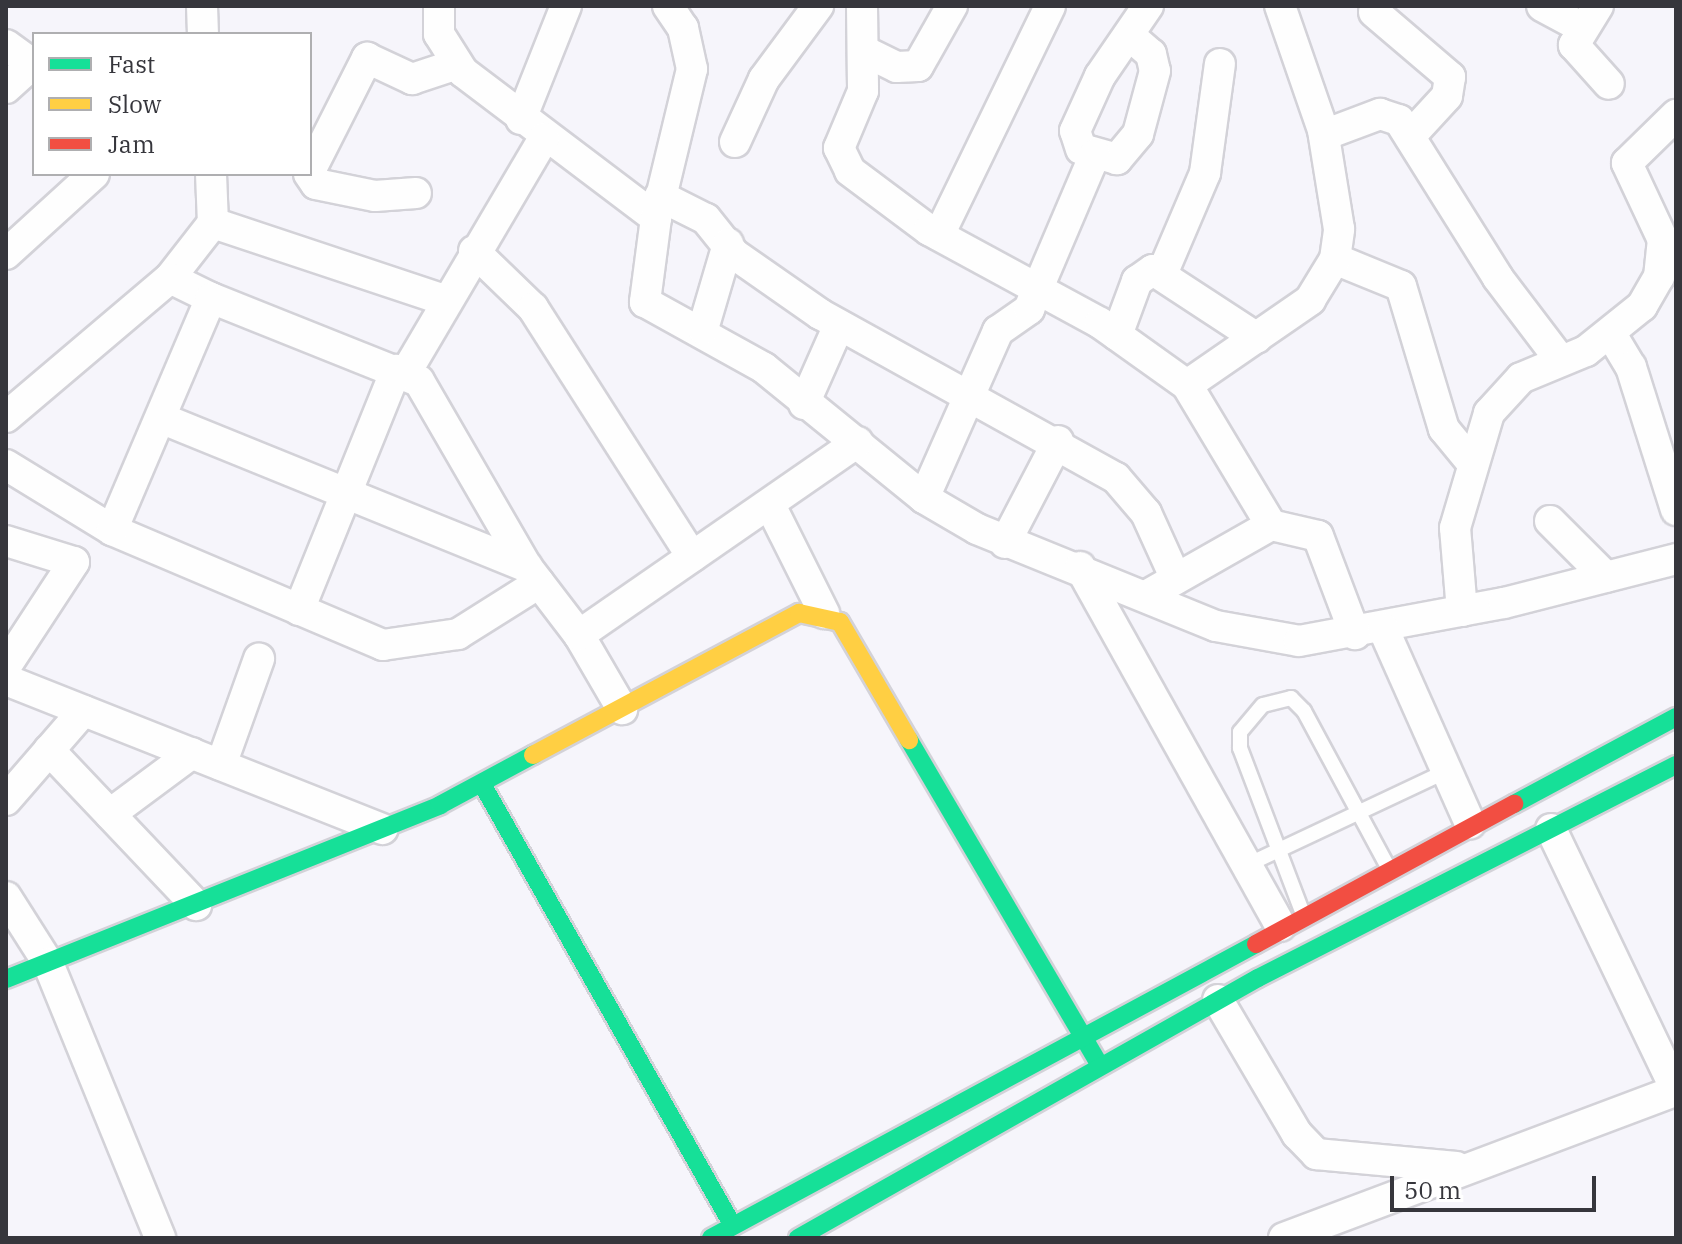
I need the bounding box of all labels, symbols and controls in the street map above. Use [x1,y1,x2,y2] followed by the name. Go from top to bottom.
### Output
[32,32,312,176] legend
[108,48,155,80] text: Fast
[108,88,161,120] text: Slow
[108,128,155,160] text: Jam
[1394,1160,1600,1210] scale bar
[1404,1174,1461,1206] text: 50 m

